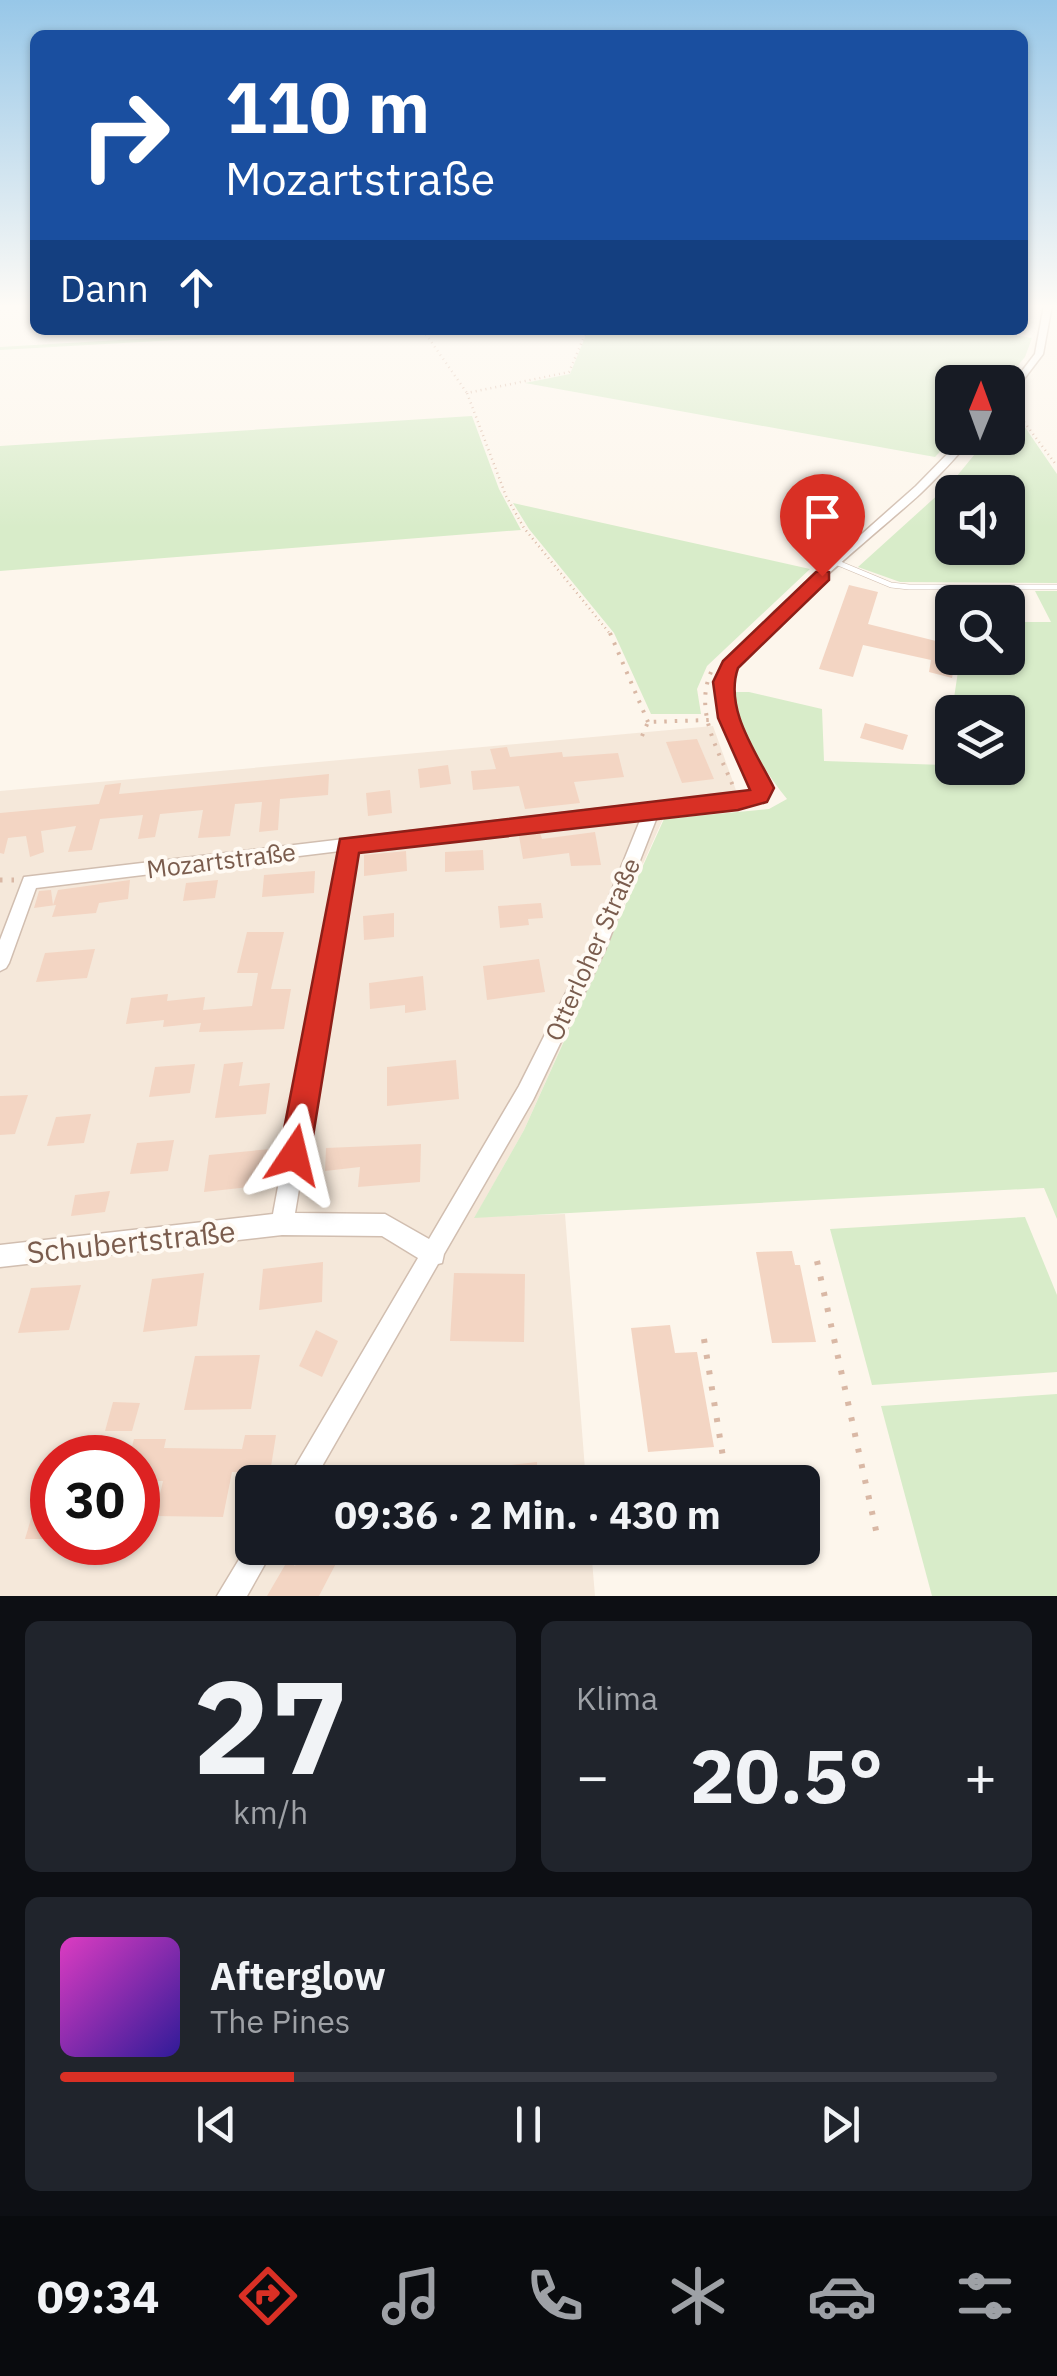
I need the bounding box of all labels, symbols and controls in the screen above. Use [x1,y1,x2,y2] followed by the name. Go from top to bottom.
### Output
[225,61,430,152] text: 110 m
[60,70,190,200] icon: right
[225,149,495,207] text: Mozartstraße
[169,260,224,315] icon: ahead
[60,263,149,312] text: Dann
[935,365,1025,455] north arrow
[935,365,1025,785] map controls
[780,474,865,577] pin
[935,475,1025,565] button: sound
[795,489,850,544] icon: arrive
[935,585,1025,675] button: search
[935,695,1025,785] button: layers
[144,834,298,886] street label: Mozartstraße
[537,852,647,1046] street label: Otterloher Straße
[242,1103,346,1207] position arrow
[25,1211,237,1271] street label: Schubertstraße
[30,1435,160,1565] speed limit sign: 30
[334,1490,721,1539] text: 09:36 · 2 Min. · 430 m
[192,1641,349,1810] text: 27
[576,1677,658,1719] text: Klima
[690,1726,883,1824] text: 20.5°
[576,1740,609,1811] text: −
[964,1740,997,1811] text: +
[233,1791,308,1833] text: km/h
[210,1951,386,2000] text: Afterglow
[210,2000,350,2042] text: The Pines
[189,2097,244,2152] icon: previous
[501,2097,556,2152] icon: pause
[813,2097,868,2152] icon: next
[233,2261,303,2331] icon: directions
[376,2261,446,2331] icon: music
[520,2261,590,2331] icon: phone
[663,2261,733,2331] icon: climate
[807,2261,877,2331] icon: car
[950,2261,1020,2331] icon: filters
[37,2267,160,2325] text: 09:34

